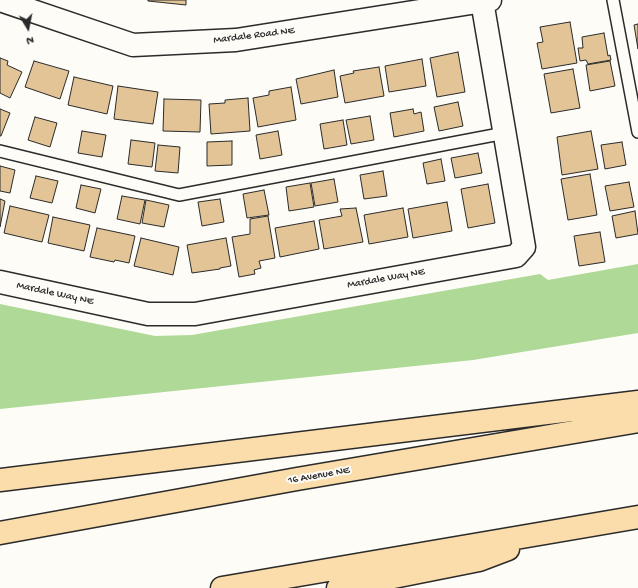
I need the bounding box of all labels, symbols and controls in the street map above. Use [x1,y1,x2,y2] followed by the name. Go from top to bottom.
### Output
[8,8,48,48] north arrow
[213,24,295,48] street label: Mardale Road NE
[26,33,35,46] text: N
[346,266,426,292] street label: Mardale Way NE
[15,279,95,309] street label: Mardale Way NE
[287,464,351,488] street label: 16 Avenue NE

